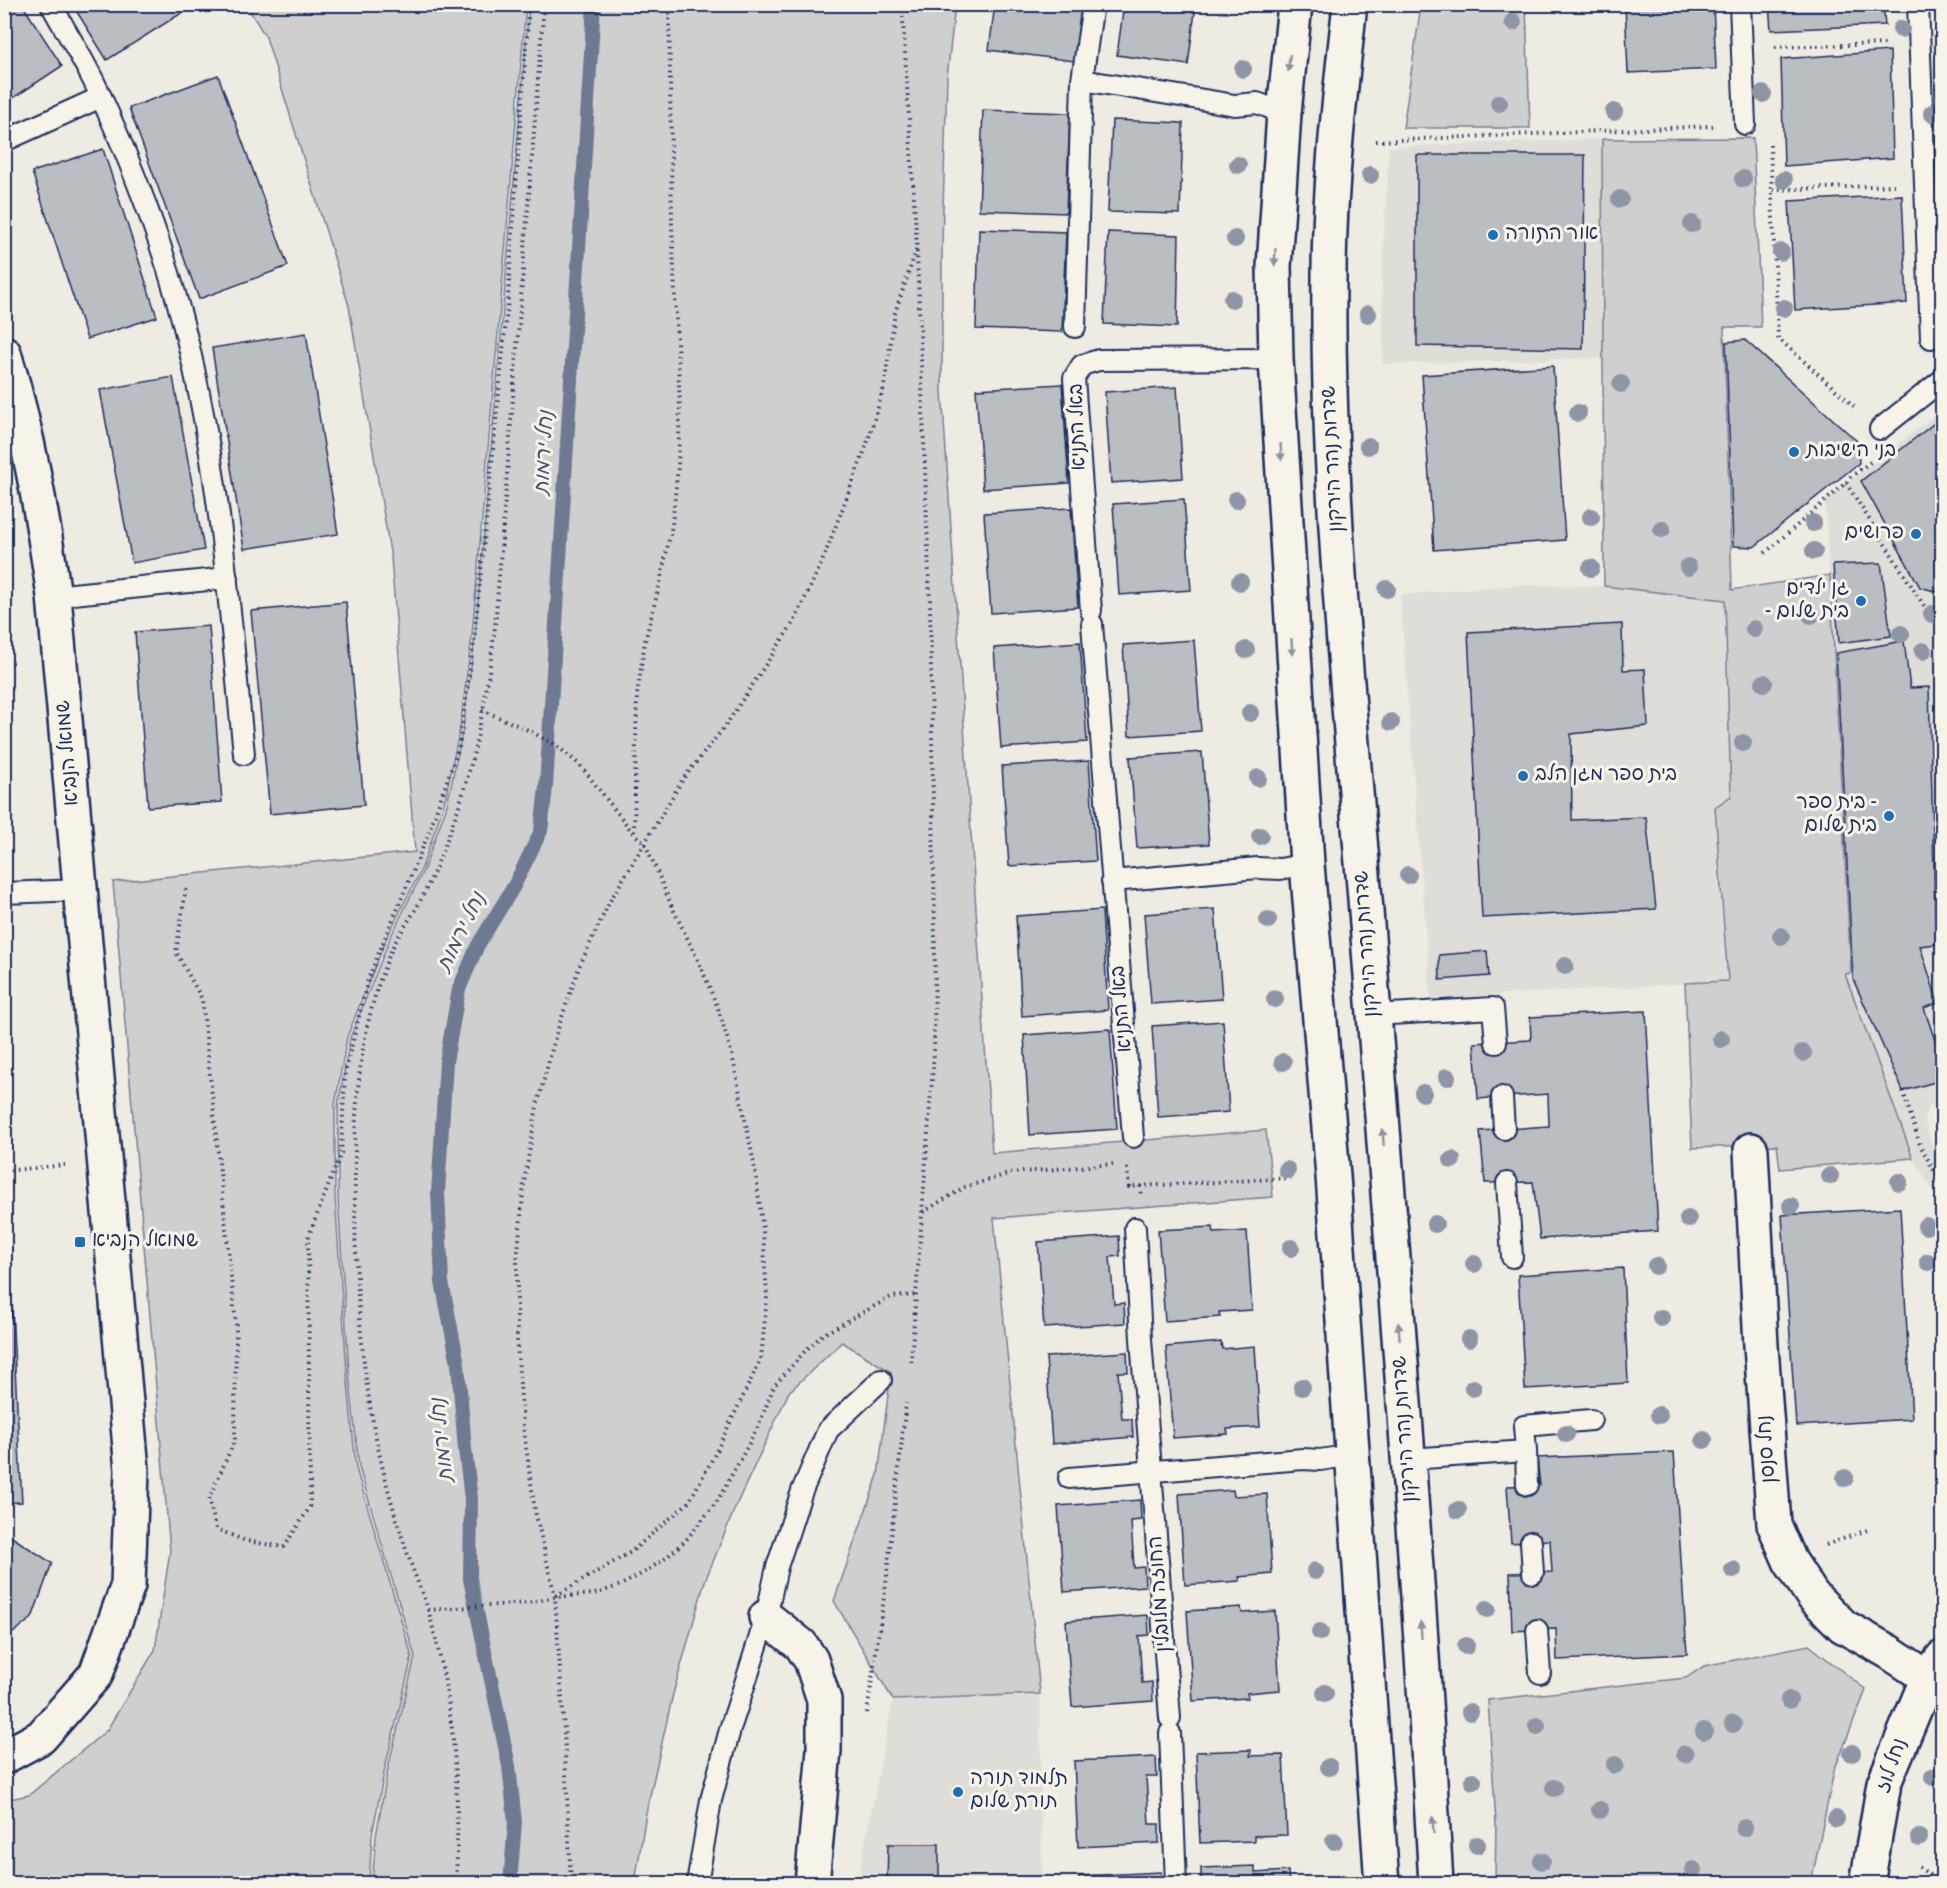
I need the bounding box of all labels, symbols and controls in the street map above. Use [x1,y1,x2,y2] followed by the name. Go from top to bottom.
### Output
[1284,53,1294,72] one-way arrow
[1505,221,1598,249] place label: אור התורה
[1486,228,1500,242] marker: אור התורה
[1270,248,1279,267] one-way arrow
[1063,383,1095,471] street label: באל התניא
[1316,385,1352,533] street label: שדרות נהר הירקון
[529,408,563,498] water label: נחל ירמות
[1805,438,1896,466] place label: בני הישיבות
[1276,443,1285,462] one-way arrow
[1787,445,1801,459] marker: בני הישיבות
[1845,520,1904,548] place label: פרושים
[1909,527,1923,541] marker: פרושים
[1765,576,1849,627] place label: גן ילדים - בית שלום
[1854,594,1868,608] marker: גן ילדים - בית שלום
[1288,637,1297,656] one-way arrow
[50,699,88,807] street label: שמואל הנביא
[1535,762,1677,790] place label: בית ספר מגן הלב
[1516,769,1530,783] marker: בית ספר מגן הלב
[1796,790,1877,841] place label: בית ספר - בית שלום
[1882,809,1896,823] marker: בית ספר - בית שלום
[1349,870,1387,1018] street label: שדרות נהר הירקון
[430,887,496,979] water label: נחל ירמות
[1105,964,1141,1054] street label: באל התניא
[1379,1127,1388,1146] one-way arrow
[92,1228,198,1256] place label: שמואל הנביא
[73,1235,87,1249] marker: שמואל הנביא
[1394,1322,1404,1341] one-way arrow
[1387,1355,1425,1503] street label: שדרות נהר הירקון
[424,1395,464,1486] water label: נחל ירמות
[1752,1414,1784,1484] street label: נחל סנסן
[1143,1535,1179,1653] street label: החוזה מלובלין
[1416,1621,1425,1640] one-way arrow
[1871,1735,1915,1797] street label: נחל לוז
[970,1766,1068,1817] place label: תלמוד תורה תורת שלום
[951,1785,965,1799] marker: תלמוד תורה תורת שלום
[1428,1816,1437,1835] one-way arrow

